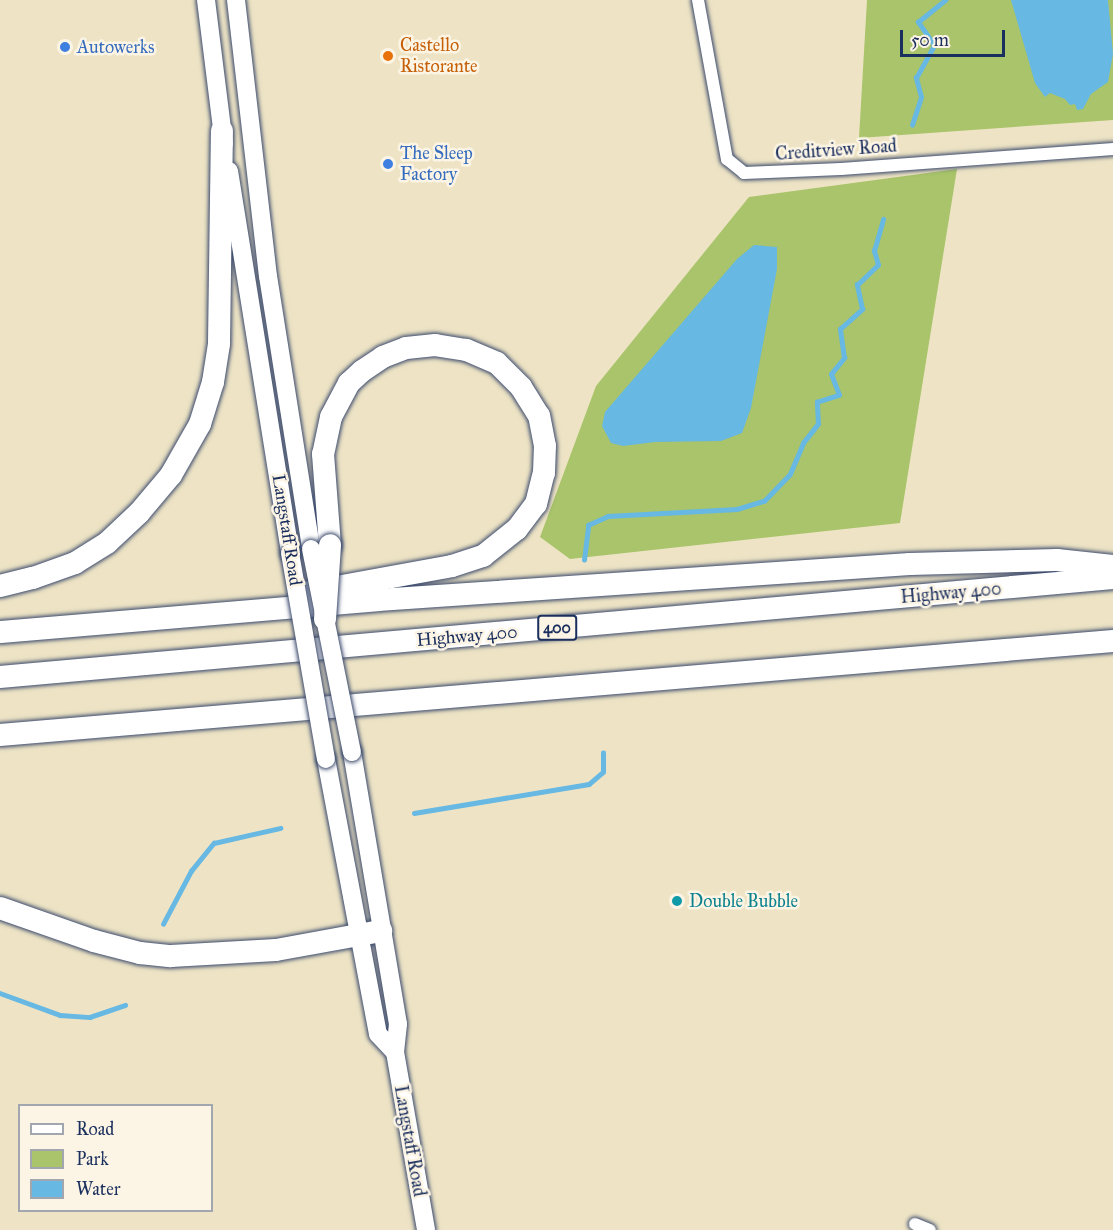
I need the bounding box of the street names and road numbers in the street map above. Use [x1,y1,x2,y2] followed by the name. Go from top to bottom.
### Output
[775,135,897,165] street label: Creditview Road
[268,473,306,587] street label: Langstaff Road
[900,578,1002,608] street label: Highway 400
[536,615,578,641] road number: 400
[416,621,518,651] street label: Highway 400
[390,1084,430,1198] street label: Langstaff Road

